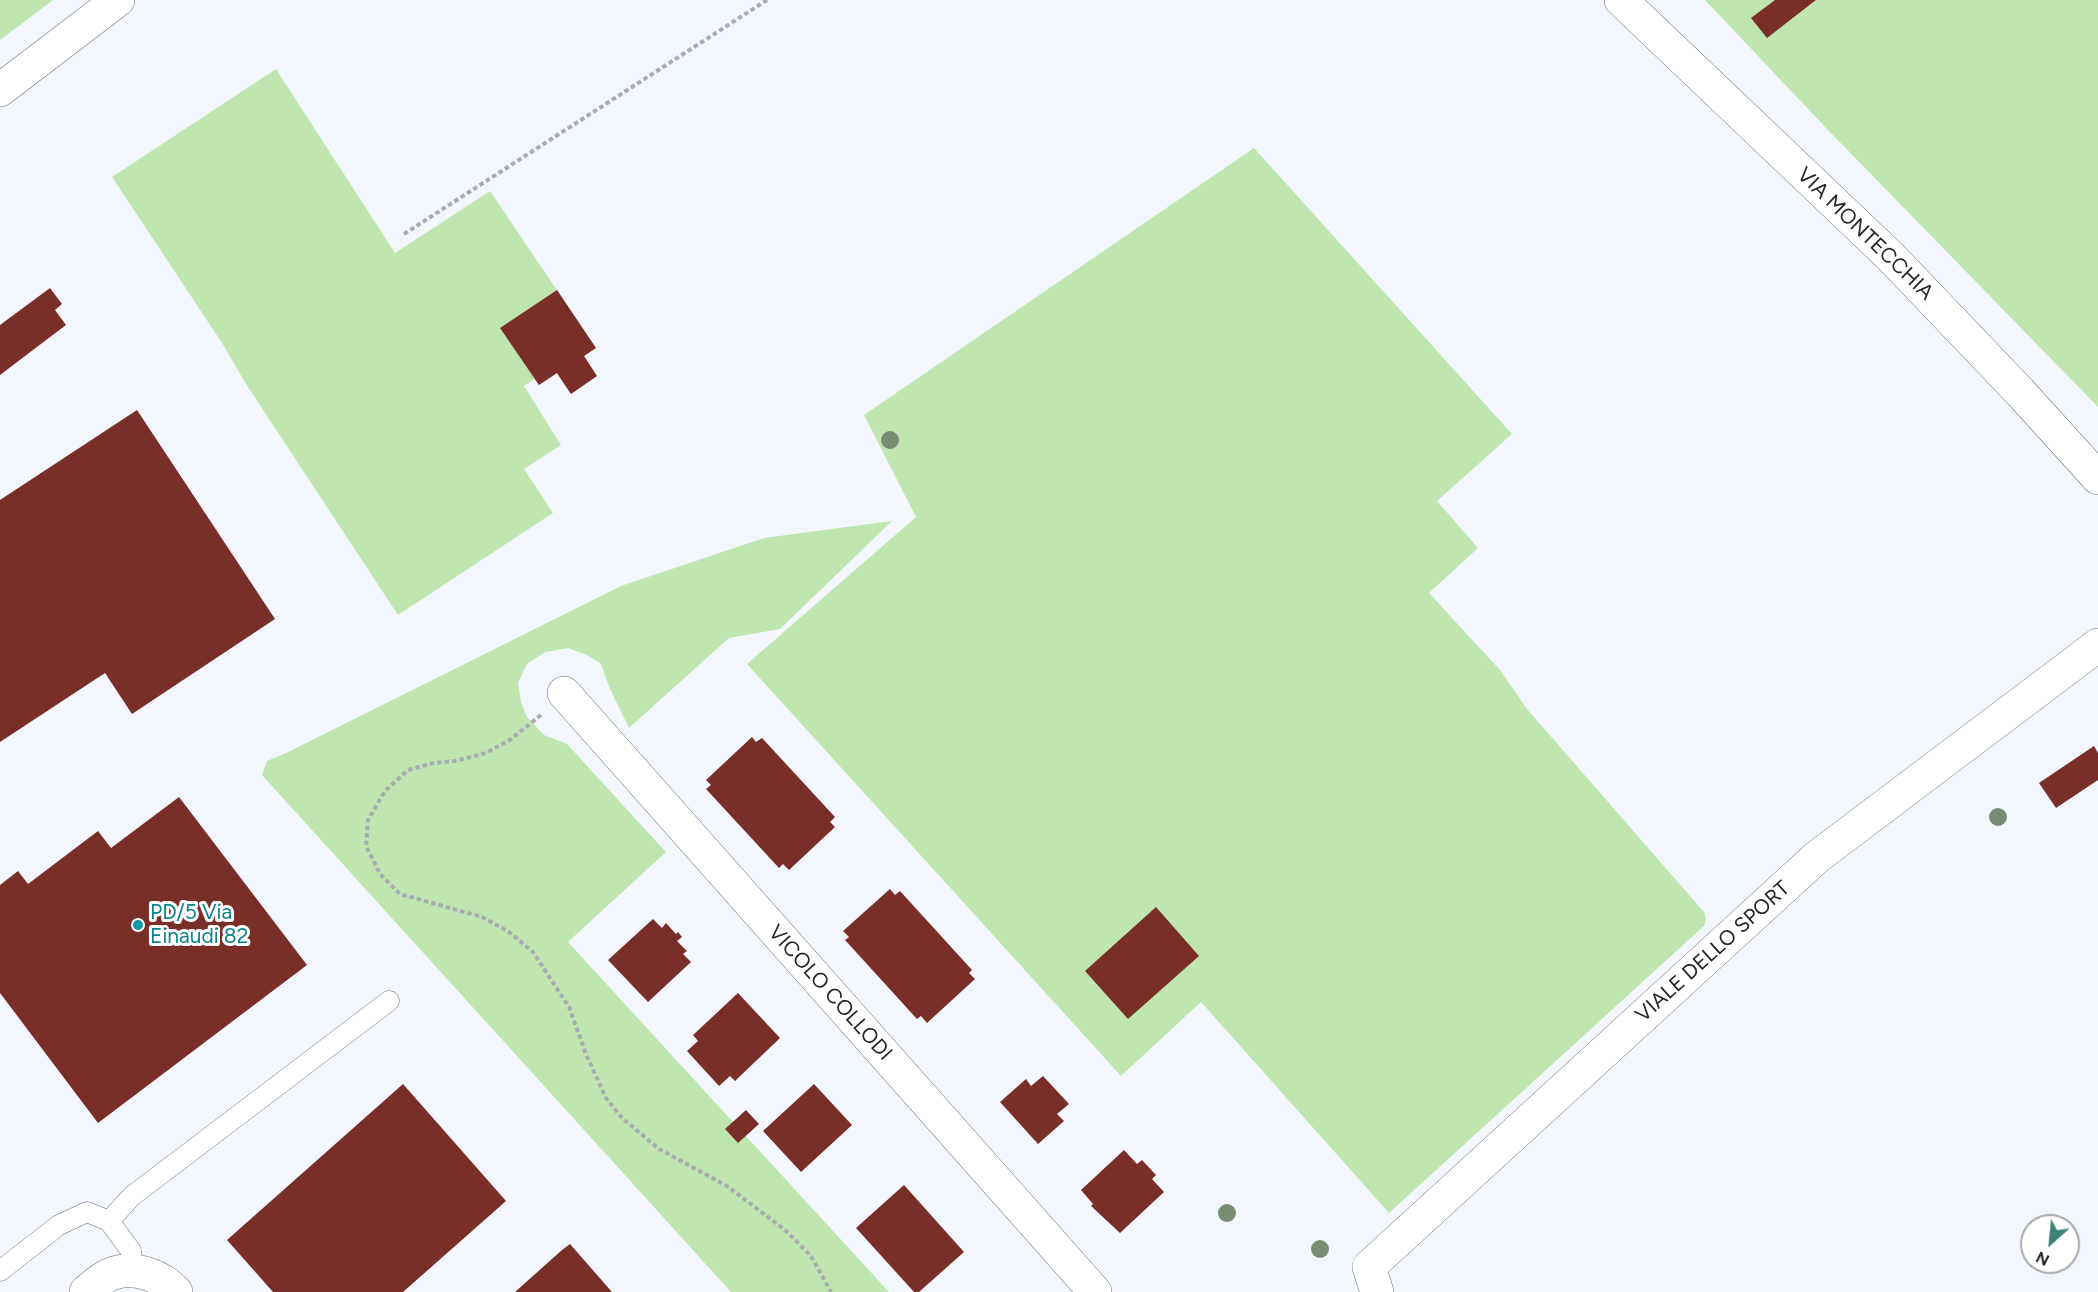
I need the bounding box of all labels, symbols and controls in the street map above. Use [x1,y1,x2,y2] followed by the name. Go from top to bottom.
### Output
[1792,162,1938,306] street label: VIA MONTECCHIA
[1631,876,1795,1028] street label: VIALE DELLO SPORT
[150,900,248,950] place label: PD/5 Via Einaudi 82
[131,918,145,932] marker: PD/5 Via Einaudi 82
[763,920,897,1066] street label: VICOLO COLLODI
[2020,1214,2080,1274] north arrow
[2033,1247,2052,1270] text: N

